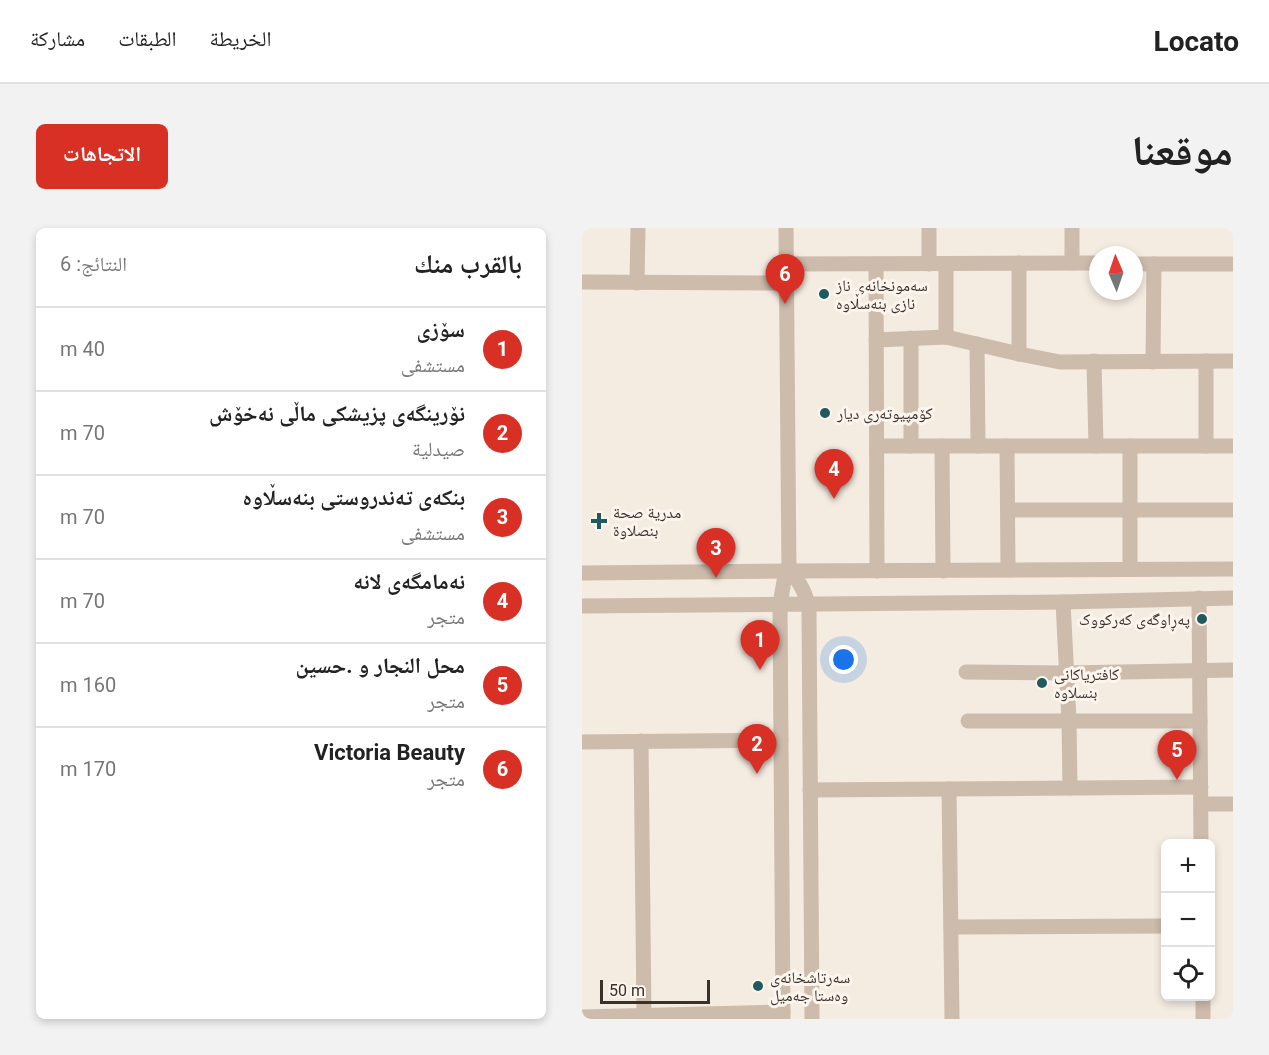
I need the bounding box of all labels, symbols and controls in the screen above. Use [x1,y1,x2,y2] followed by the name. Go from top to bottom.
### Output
[1154,25,1239,58] text: Locato
[30,27,85,51] text: مشاركة
[118,27,177,51] text: الطبقات
[210,27,271,51] text: الخريطة
[36,124,168,189] button: الاتجاهات
[1132,126,1233,175] text: موقعنا
[1089,246,1143,300] north arrow
[414,249,522,279] text: بالقرب منك
[60,252,127,276] text: النتائج: 6
[766,254,804,304] pin: 6
[835,276,928,314] place label: سەمونخانەی ناز نازی بنەسڵاوە
[817,287,831,301] marker: سەمونخانەی ناز نازی بنەسڵاوە
[417,317,465,342] text: سۆزی
[60,337,105,361] text: 40 m
[497,337,508,361] text: 1
[401,353,465,377] text: مستشفى
[209,401,465,426] text: نۆرینگەی پزیشکی ماڵی نەخۆش
[836,404,933,424] place label: کۆمپیوتەری دیار
[818,406,832,420] marker: کۆمپیوتەری دیار
[60,421,105,445] text: 70 m
[497,421,508,445] text: 2
[412,437,465,461] text: صيدلية
[814,450,854,499] pin: 4
[243,485,465,510] text: بنكەی تەندروستی بنەسڵاوە
[613,503,681,540] place label: مدرية صحة بنصلاوة
[60,505,105,529] text: 70 m
[497,505,508,529] text: 3
[590,512,608,530] marker: مدرية صحة بنصلاوة
[401,521,465,545] text: مستشفى
[696,528,736,578] pin: 3
[353,569,465,594] text: نەمامگەی لانە
[60,589,105,613] text: 70 m
[497,589,508,613] text: 4
[427,605,465,629] text: متجر
[1079,610,1190,632] place label: پەڕاوگەی کەرکووک
[1195,612,1209,626] marker: پەڕاوگەی کەرکووک
[740,620,780,670] pin: 1
[829,645,858,674] your location
[296,653,465,678] text: محل النجار و .حسين
[1054,665,1120,702] place label: كافترياكانى بنسلاوه
[60,673,116,697] text: 160 m
[497,673,508,697] text: 5
[1035,676,1049,690] marker: كافترياكانى بنسلاوه
[427,689,465,713] text: متجر
[738,724,777,774] pin: 2
[1158,730,1196,780] pin: 5
[314,740,465,765] text: Victoria Beauty
[60,757,116,781] text: 170 m
[497,757,508,781] text: 6
[427,767,465,791] text: متجر
[1161,839,1215,1001] map controls
[1161,839,1215,893] button: +
[1161,893,1215,947] button: −
[1161,947,1215,1001] button: locate
[770,968,850,1006] place label: سەرتاشخانەی وەستا جەمیل
[600,977,710,1004] scale bar
[751,979,765,993] marker: سەرتاشخانەی وەستا جەمیل
[609,981,645,1000] text: 50 m

